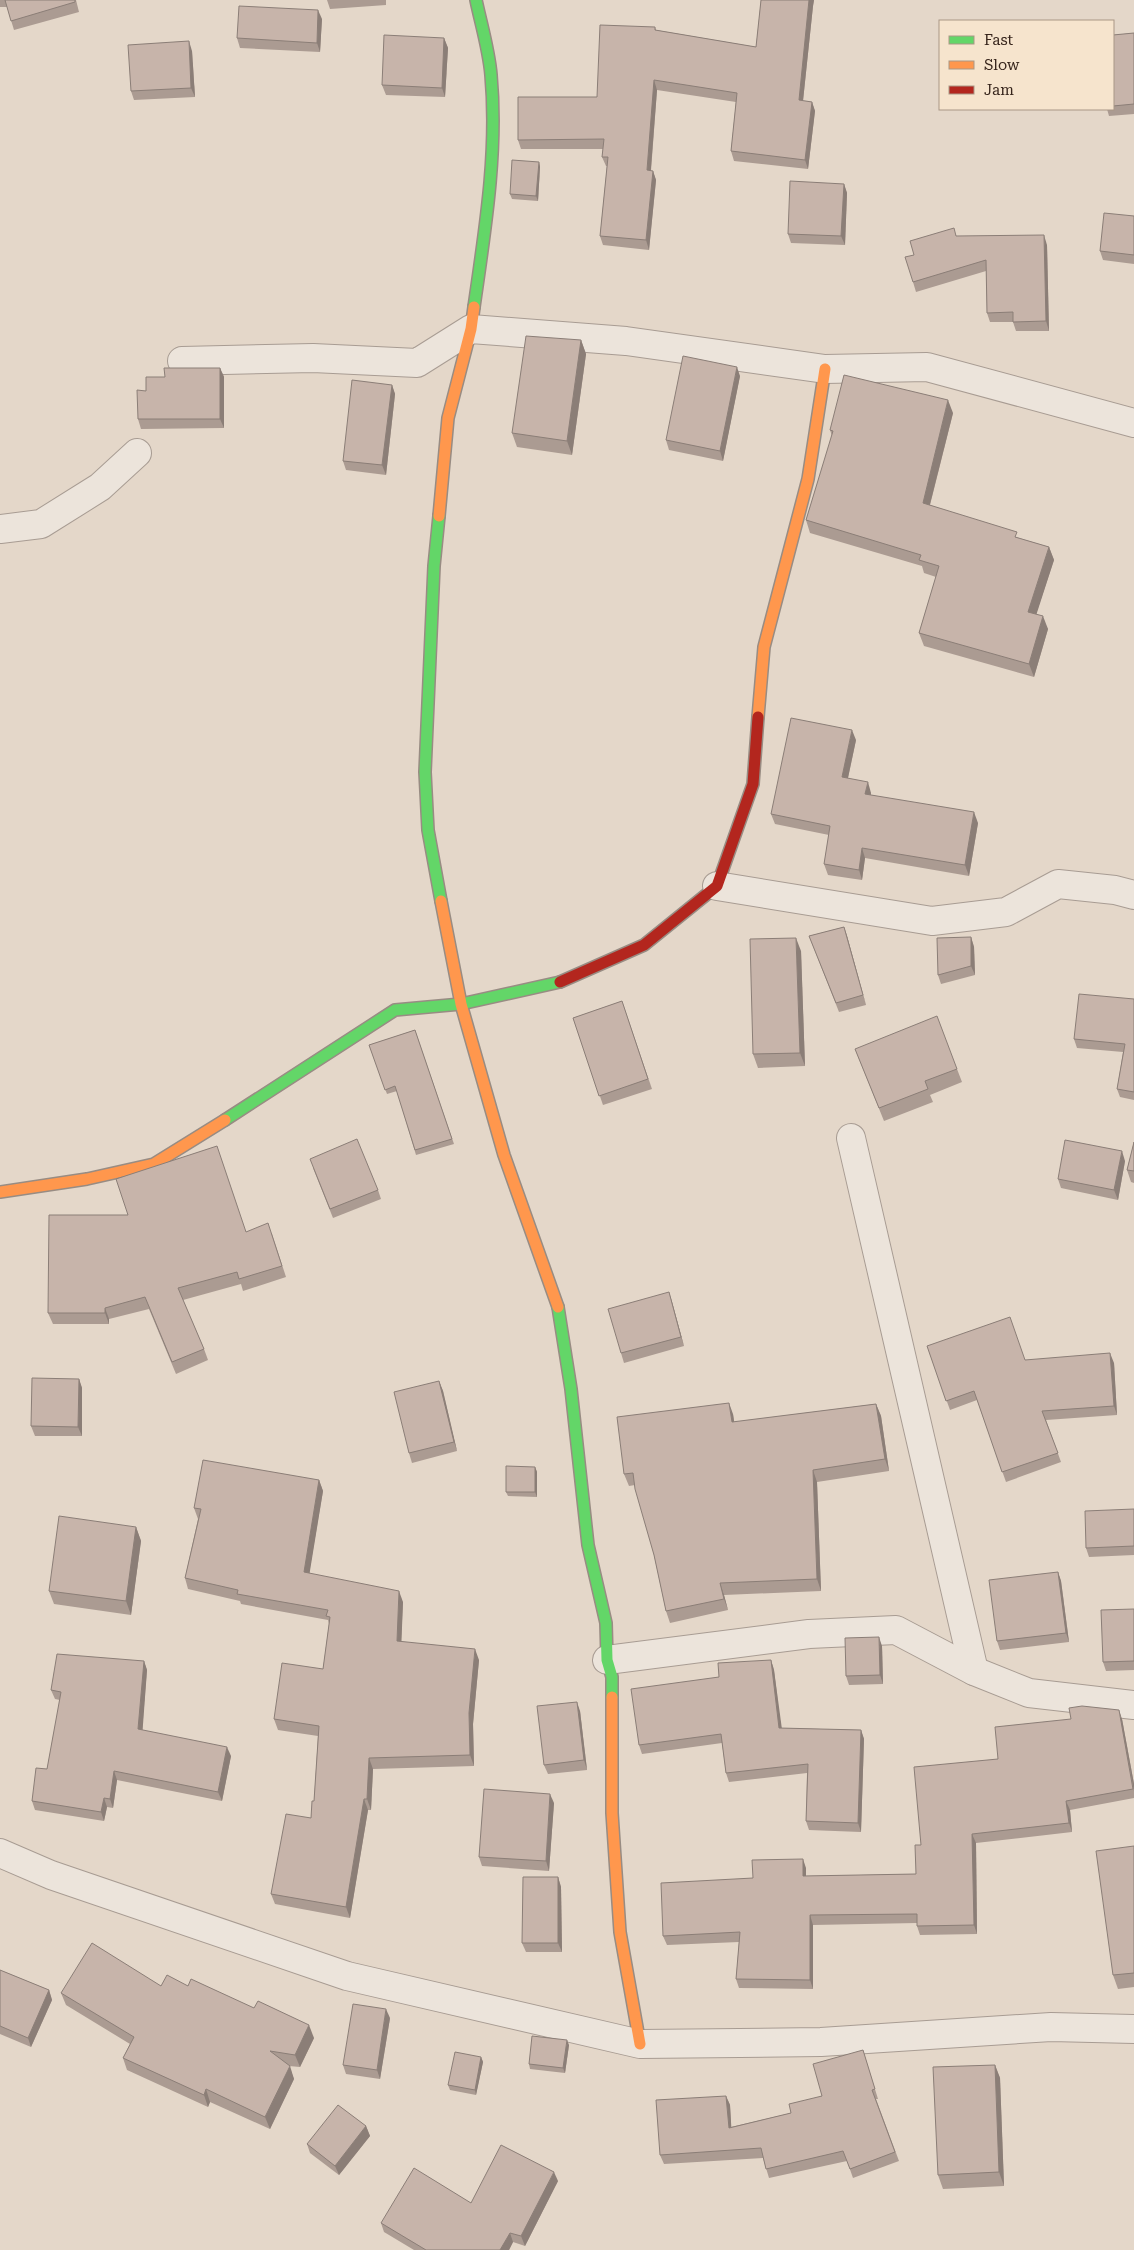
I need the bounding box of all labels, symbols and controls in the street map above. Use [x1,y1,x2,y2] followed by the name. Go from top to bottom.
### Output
[939,20,1114,110] legend
[984,31,1014,49] text: Fast
[984,56,1020,74] text: Slow
[984,81,1014,99] text: Jam

